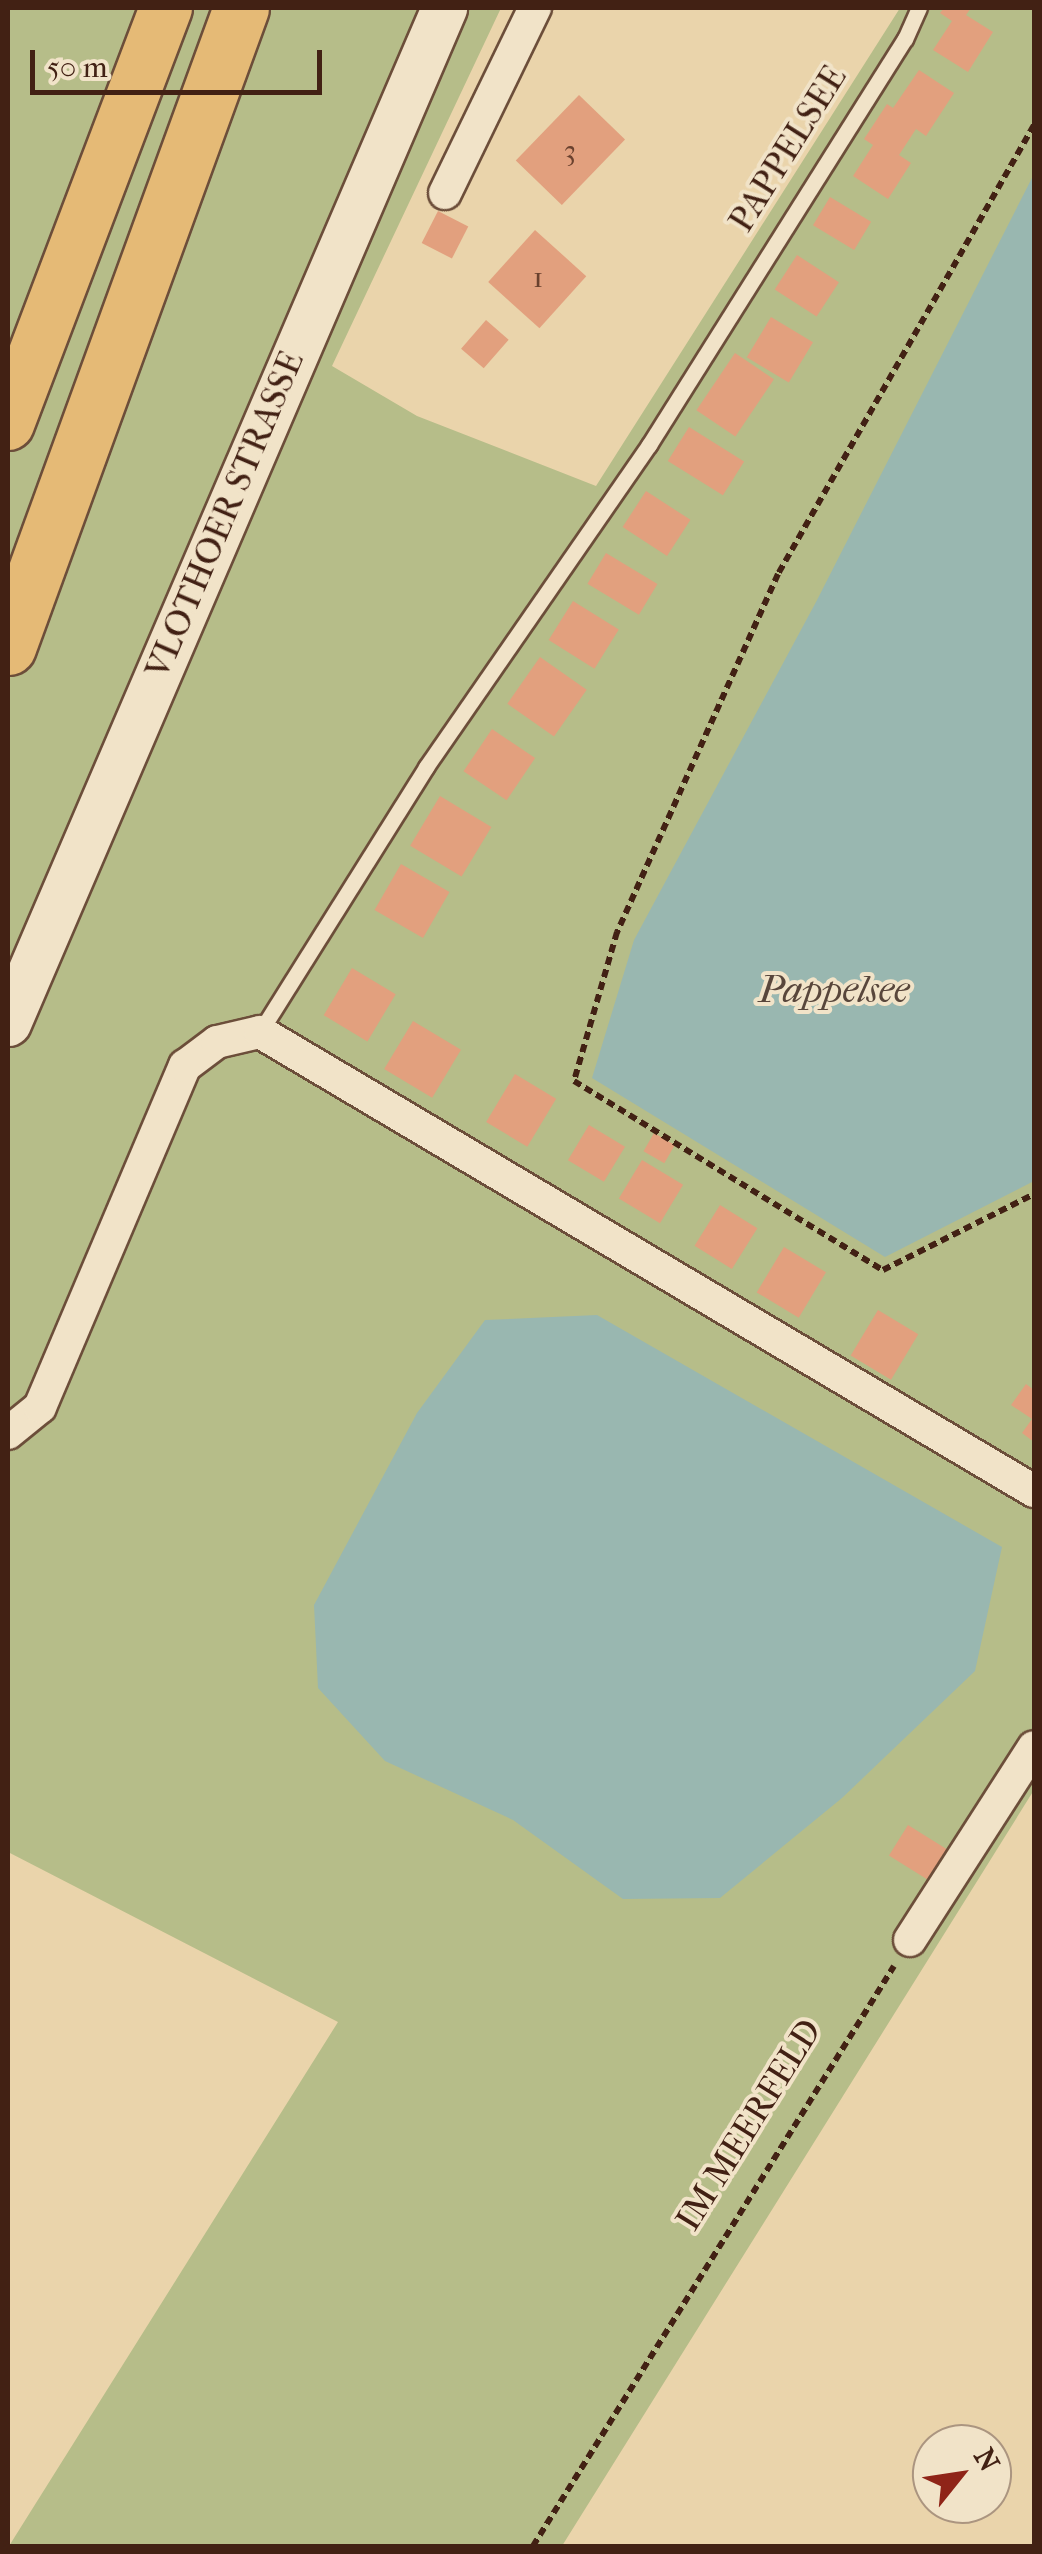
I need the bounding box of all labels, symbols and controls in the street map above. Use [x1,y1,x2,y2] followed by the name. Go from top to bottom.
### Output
[35,30,328,92] scale bar
[47,50,108,85] text: 50 m
[720,58,856,240] street label: PAPPELSEE
[564,133,576,169] house number: 3
[533,260,543,296] house number: 1
[137,345,313,685] street label: VLOTHOER STRASSE
[759,967,909,1013] water label: Pappelsee
[667,2012,831,2238] street label: IM MEERFELD
[912,2424,1012,2524] north arrow
[967,2442,1006,2477] text: N

